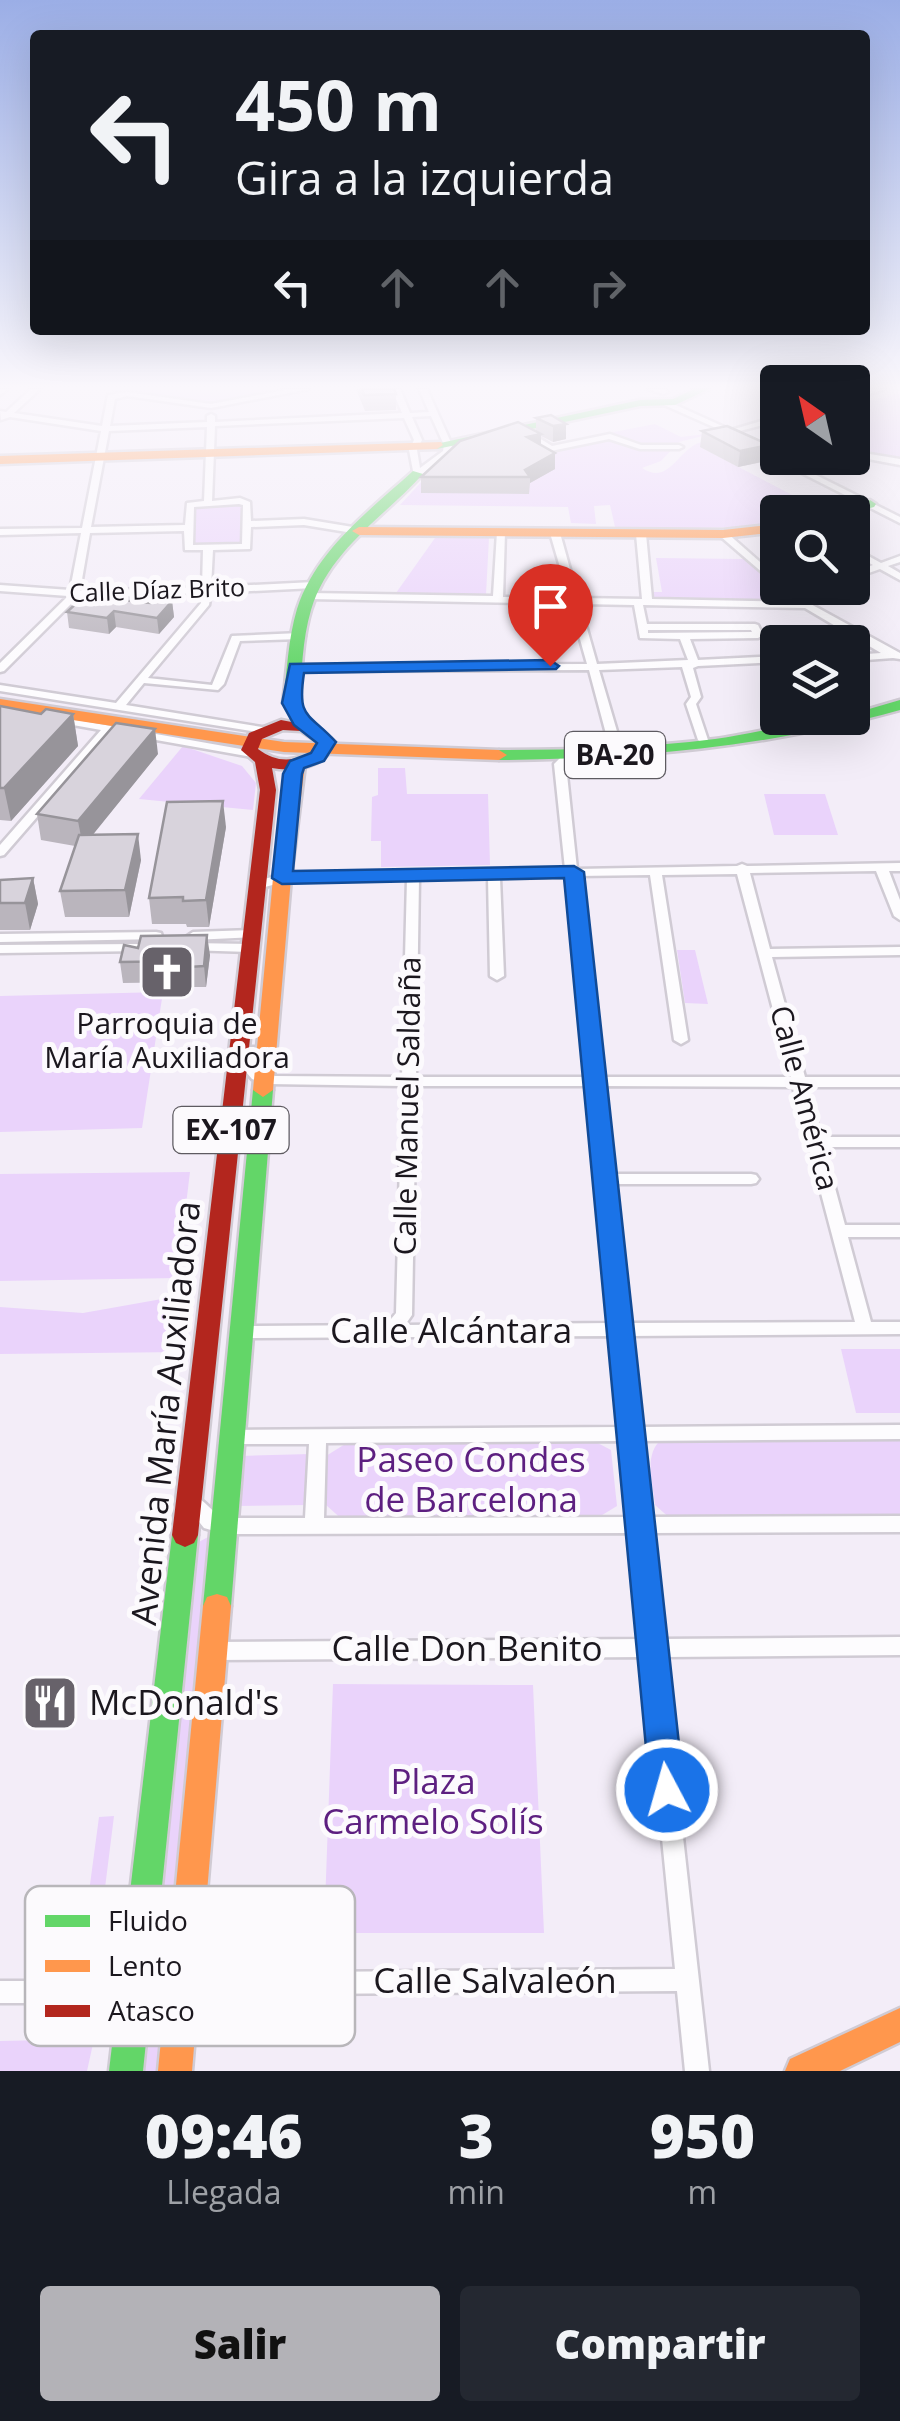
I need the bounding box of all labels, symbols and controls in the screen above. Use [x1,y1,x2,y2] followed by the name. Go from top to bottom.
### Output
[235,56,442,152] text: 450 m
[70,70,200,200] icon: left
[235,147,614,208] text: Gira a la izquierda
[265,260,320,315] icon: left
[370,260,425,315] icon: ahead
[475,260,530,315] icon: ahead
[580,260,635,315] icon: right
[760,365,870,475] north arrow
[760,365,870,735] map controls
[760,495,870,605] button: search
[508,564,593,667] pin
[68,569,245,609] street label: Calle Díaz Brito
[523,579,578,634] icon: arrive
[760,625,870,735] button: layers
[565,732,665,778] road number: BA-20
[137,942,197,1002] church icon: Parroquia de María Auxiliadora
[383,956,430,1256] street label: Calle Manuel Saldaña
[761,1001,850,1195] street label: Calle América
[44,1002,290,1077] place label: Parroquia de María Auxiliadora
[174,1107,288,1153] road number: EX-107
[119,1198,210,1627] street label: Avenida María Auxiliadora
[330,1306,572,1353] street label: Calle Alcántara
[356,1435,586,1522] park label: Paseo Condes de Barcelona
[331,1624,603,1671] street label: Calle Don Benito
[20,1673,80,1733] restaurant icon: McDonald's
[89,1678,279,1725] place label: McDonald's
[615,1738,719,1842] position arrow
[322,1757,544,1844] park label: Plaza Carmelo Solís
[25,1886,355,2046] legend
[108,1901,188,1939] text: Fluido
[108,1946,182,1984] text: Lento
[373,1956,617,2003] street label: Calle Salvaleón
[108,1991,195,2029] text: Atasco
[145,2094,303,2176] text: 09:46
[459,2094,494,2176] text: 3
[650,2094,755,2176] text: 950
[166,2170,281,2213] text: Llegada
[448,2170,505,2213] text: min
[688,2170,717,2213] text: m
[40,2286,440,2401] button: Salir
[460,2286,860,2401] button: Compartir

